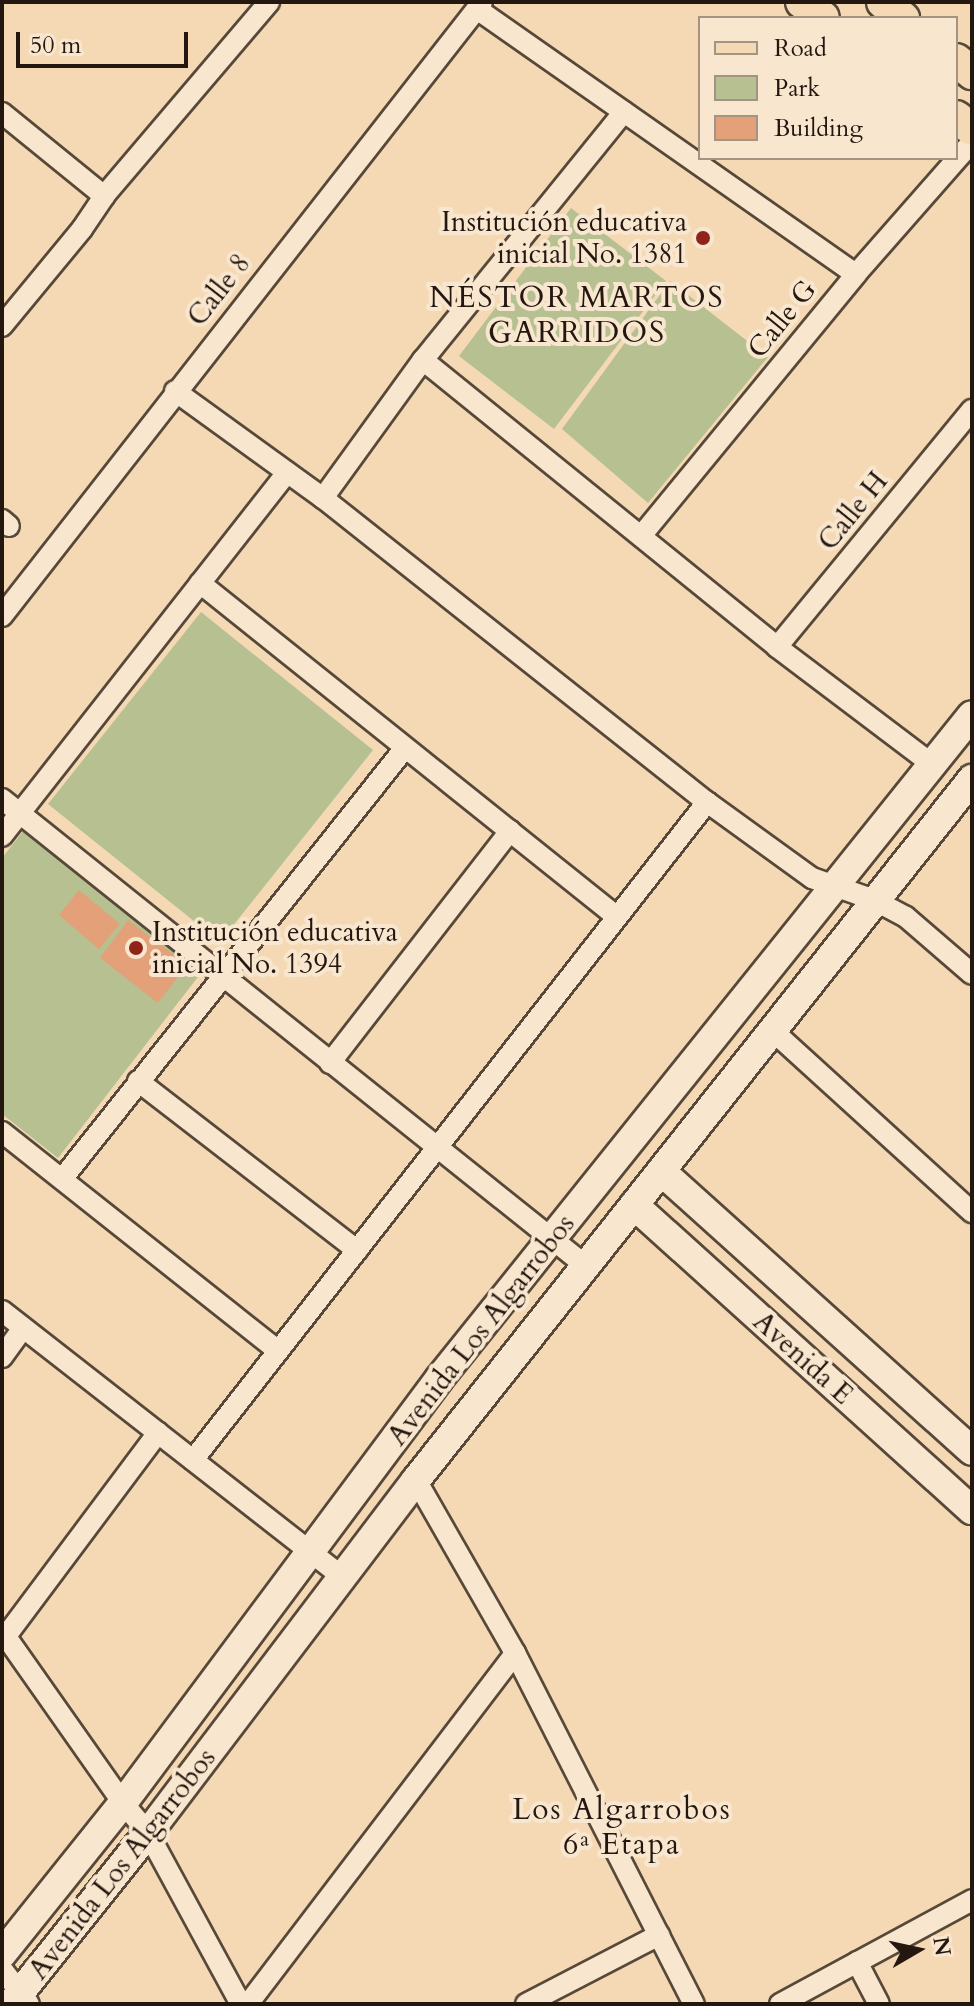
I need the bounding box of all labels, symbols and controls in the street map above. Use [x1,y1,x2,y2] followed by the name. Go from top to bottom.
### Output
[20,16,192,66] scale bar
[698,16,958,160] legend
[30,29,81,62] text: 50 m
[774,32,827,65] text: Road
[774,72,820,105] text: Park
[774,112,863,145] text: Building
[441,205,687,271] place label: Institución educativa inicial No. 1381
[694,229,712,247] marker: Institución educativa inicial No. 1381
[180,247,258,333] street label: Calle 8
[741,273,823,365] street label: Calle G
[429,280,725,350] district label: NÉSTOR MARTOS GARRIDOS
[811,465,895,557] street label: Calle H
[152,915,398,981] place label: Institución educativa inicial No. 1394
[127,939,145,957] marker: Institución educativa inicial No. 1394
[380,1208,582,1452] street label: Avenida Los Algarrobos
[746,1305,860,1411] street label: Avenida E
[21,1742,223,1986] street label: Avenida Los Algarrobos
[512,1792,732,1862] district label: Los Algarrobos 6ª Etapa
[878,1910,958,1990] north arrow
[925,1934,958,1958] text: N

